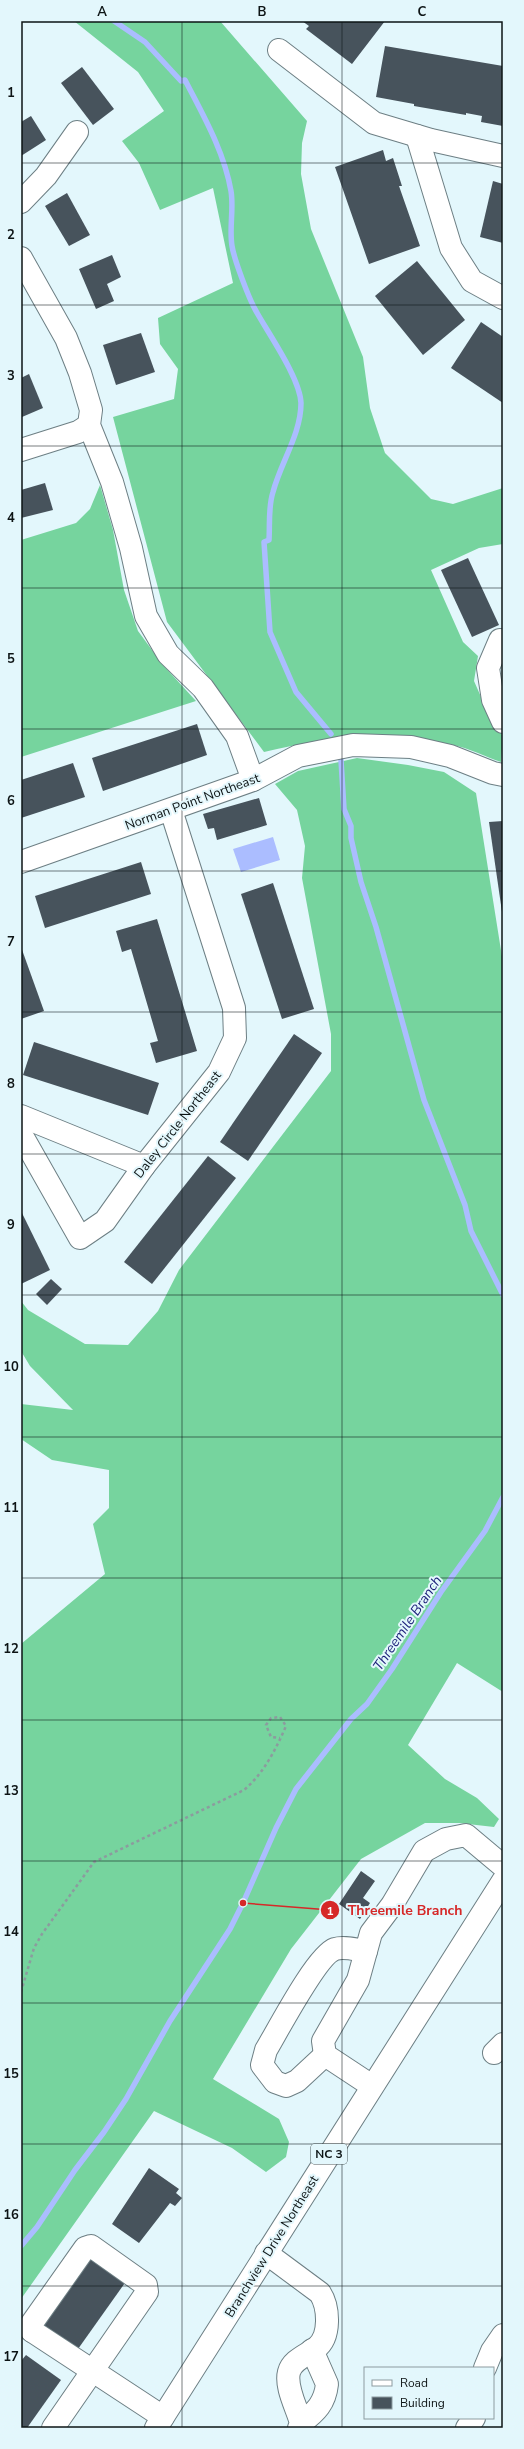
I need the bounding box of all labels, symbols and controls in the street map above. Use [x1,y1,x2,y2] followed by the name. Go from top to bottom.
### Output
[97,3,107,21] text: A
[258,3,267,21] text: B
[418,3,427,21] text: C
[7,84,15,102] text: 1
[7,226,15,244] text: 2
[7,367,15,385] text: 3
[7,509,15,527] text: 4
[7,650,15,668] text: 5
[123,769,263,835] street label: Norman Point Northeast
[7,792,15,810] text: 6
[7,933,15,951] text: 7
[130,1067,226,1182] street label: Daley Circle Northeast
[7,1075,15,1093] text: 8
[7,1216,15,1234] text: 9
[3,1358,19,1376] text: 10
[3,1499,19,1517] text: 11
[369,1572,446,1675] water label: Threemile Branch
[3,1640,19,1658] text: 12
[3,1782,19,1800] text: 13
[320,1897,470,1923] callout: Threemile Branch
[348,1901,462,1920] text: Threemile Branch
[326,1903,334,1919] text: 1
[3,1923,19,1941] text: 14
[3,2065,19,2083] text: 15
[311,2144,347,2164] road number: NC 3
[221,2172,323,2321] street label: Branchview Drive Northeast
[3,2206,19,2224] text: 16
[3,2348,19,2366] text: 17
[364,2367,494,2419] legend
[400,2375,428,2391] text: Road
[400,2395,445,2411] text: Building

